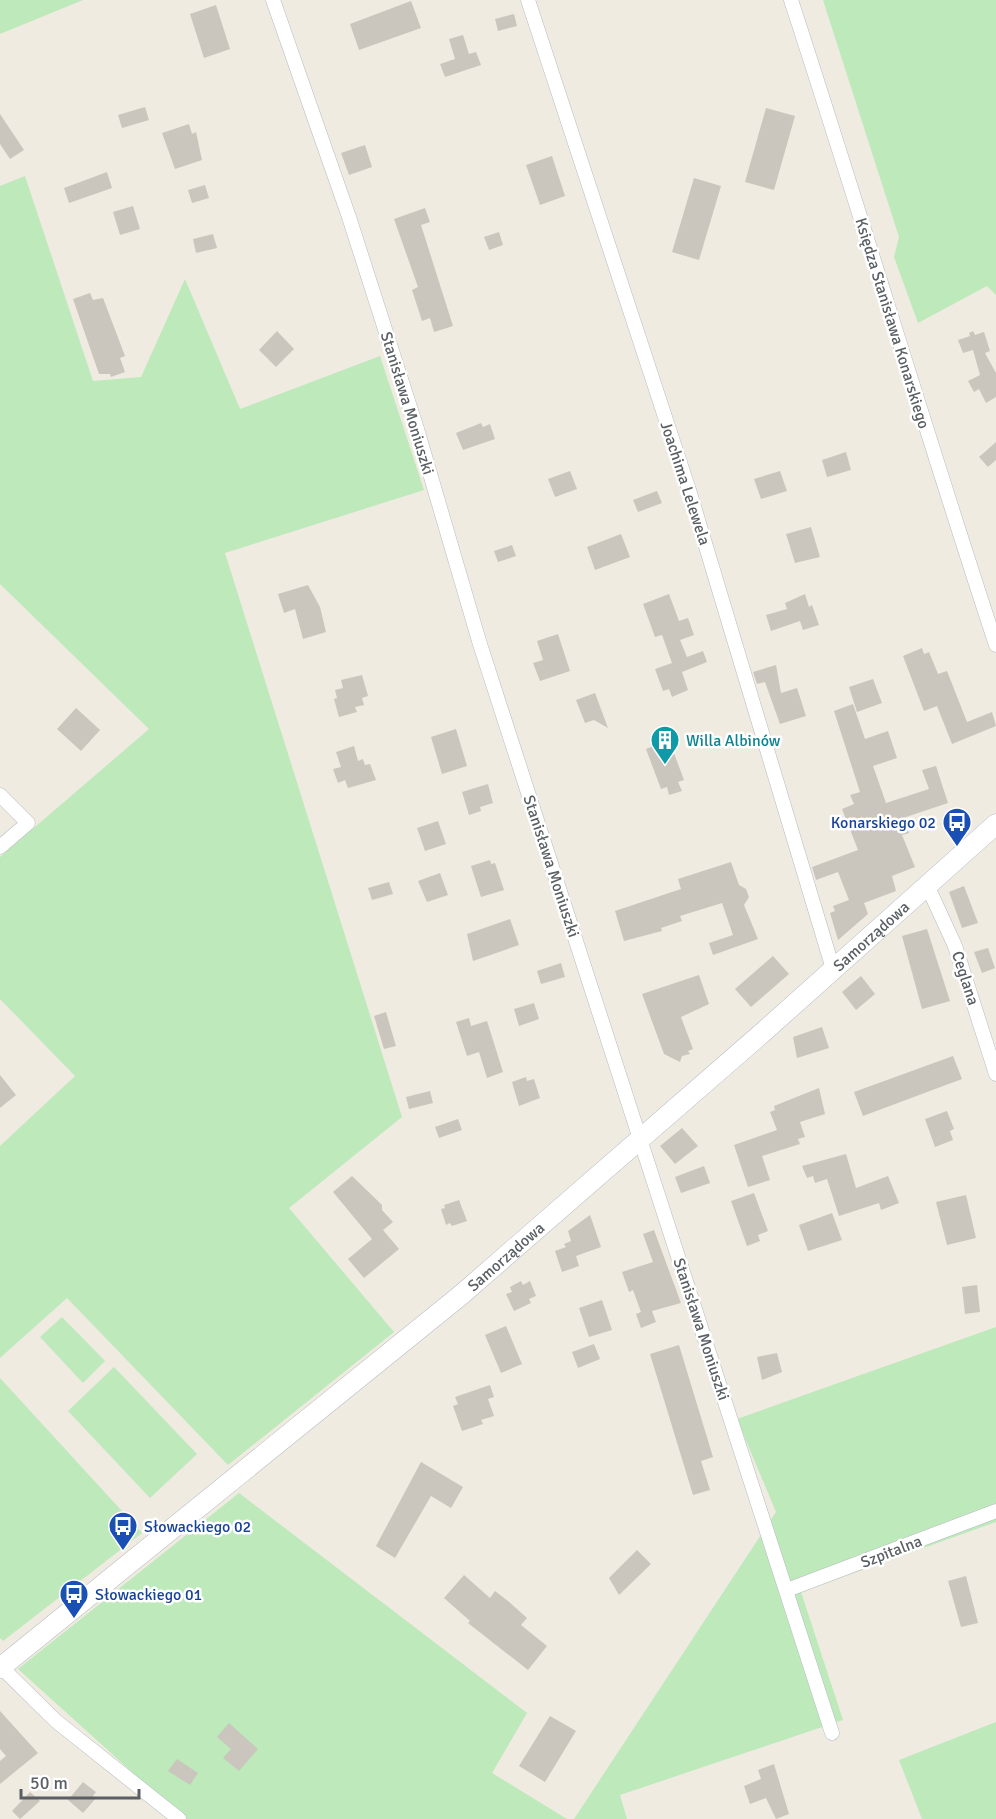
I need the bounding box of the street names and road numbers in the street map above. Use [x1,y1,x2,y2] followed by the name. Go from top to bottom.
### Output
[850,215,934,431] street label: Księdza Stanisława Konarskiego
[376,329,438,477] street label: Stanisława Moniuszki
[656,419,714,548] street label: Joachima Lelewela
[519,793,583,940] street label: Stanisława Moniuszki
[829,897,914,976] street label: Samorządowa
[947,949,983,1008] street label: Ceglana
[464,1218,549,1296] street label: Samorządowa
[669,1256,733,1403] street label: Stanisława Moniuszki
[858,1531,925,1573] street label: Szpitalna

